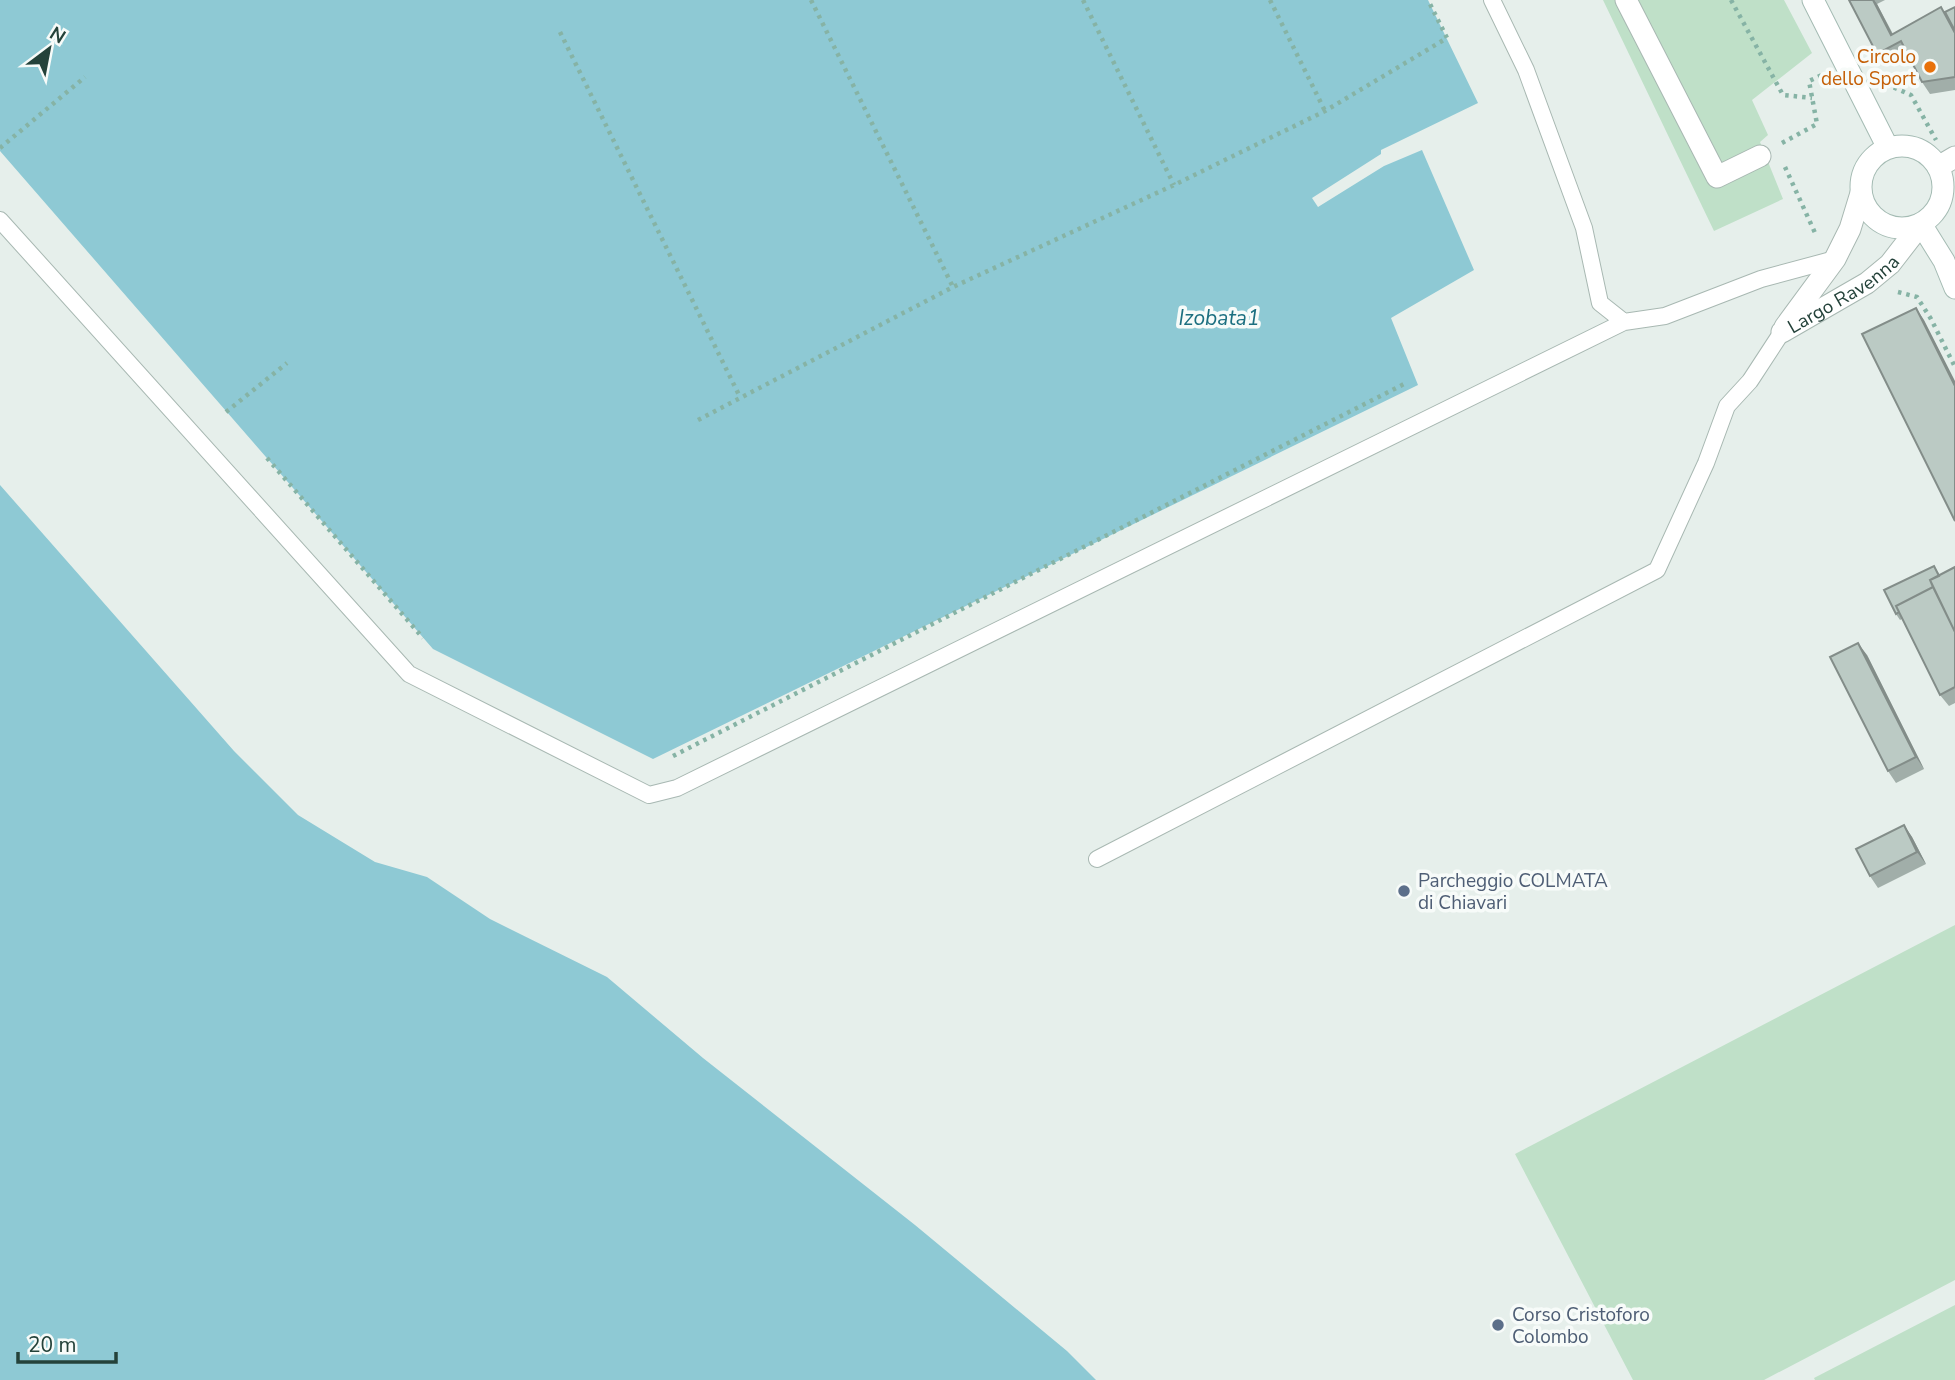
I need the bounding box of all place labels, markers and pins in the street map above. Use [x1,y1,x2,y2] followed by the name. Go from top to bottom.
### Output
[1821,44,1916,92] place label: Circolo dello Sport
[1922,59,1938,75] marker: Circolo dello Sport
[1418,868,1608,916] place label: Parcheggio COLMATA di Chiavari
[1396,883,1412,899] marker: Parcheggio COLMATA di Chiavari
[1512,1302,1650,1350] place label: Corso Cristoforo Colombo
[1490,1317,1506,1333] marker: Corso Cristoforo Colombo

